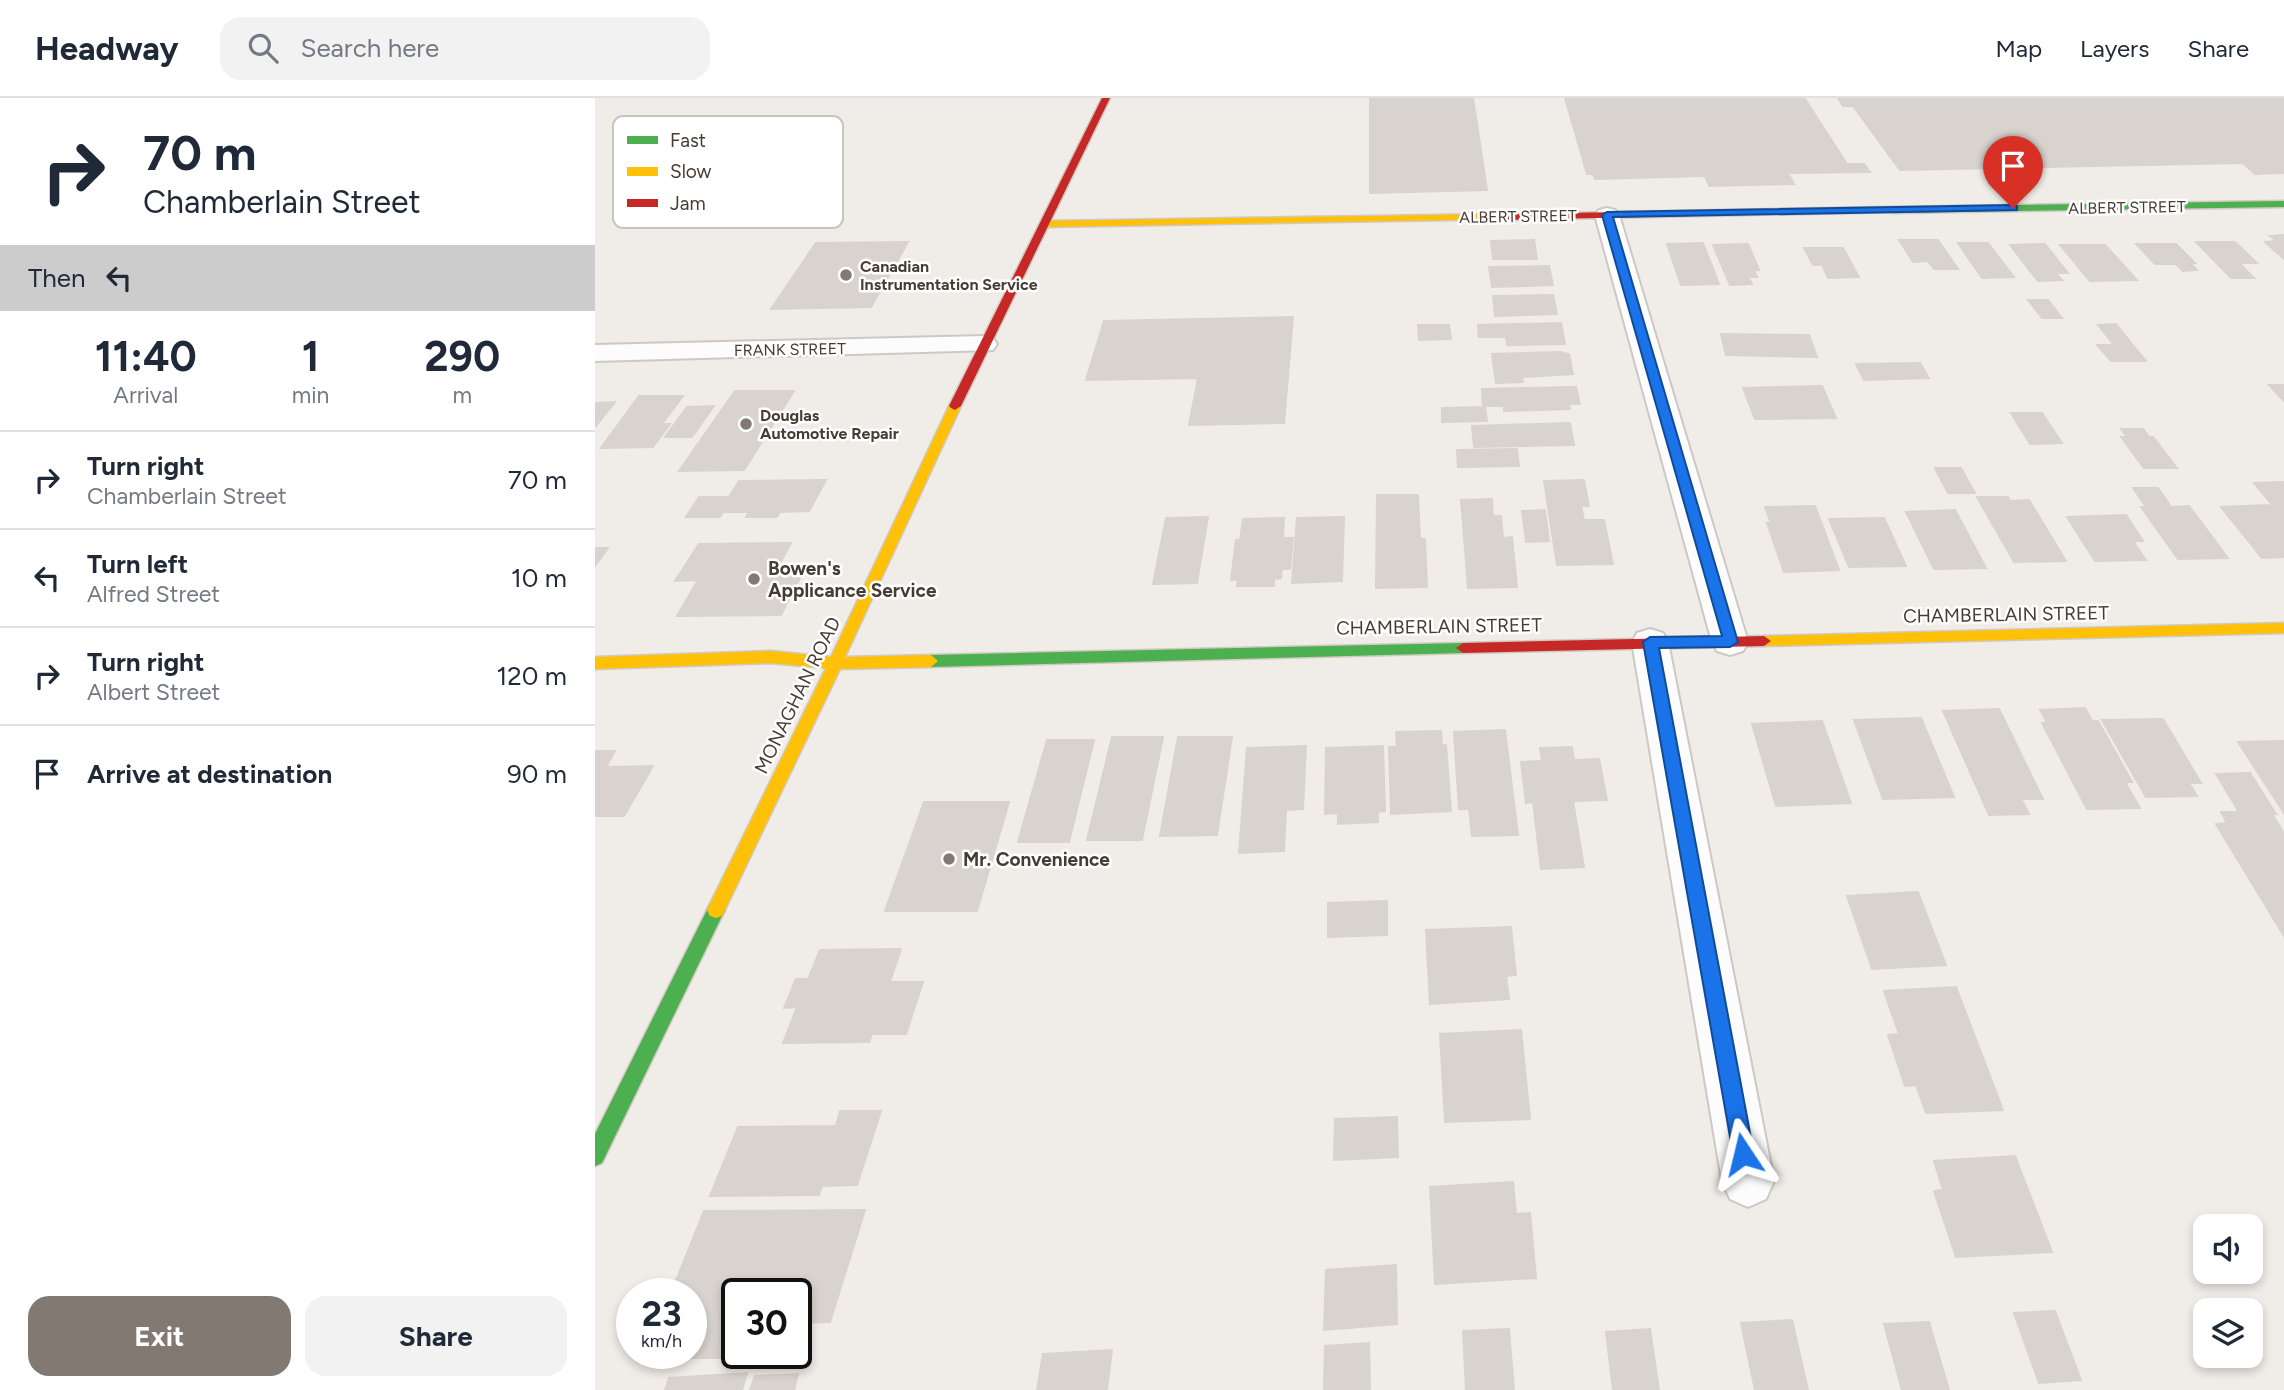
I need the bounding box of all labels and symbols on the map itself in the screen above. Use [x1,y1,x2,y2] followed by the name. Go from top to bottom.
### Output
[613,116,843,228] legend
[670,129,706,152] text: Fast
[1983,136,2043,208] pin
[670,160,712,183] text: Slow
[670,192,706,215] text: Jam
[2068,197,2186,218] street label: ALBERT STREET
[1459,206,1577,227] street label: ALBERT STREET
[860,257,1038,294] place label: Canadian Instrumentation Service
[838,267,854,283] marker: Canadian Instrumentation Service
[734,339,846,360] street label: FRANK STREET
[760,406,899,443] place label: Douglas Automotive Repair
[738,416,754,432] marker: Douglas Automotive Repair
[768,557,937,602] place label: Bowen's Applicance Service
[746,571,762,587] marker: Bowen's Applicance Service
[1903,601,2110,628] street label: CHAMBERLAIN STREET
[750,613,845,777] street label: MONAGHAN ROAD
[1336,613,1543,640] street label: CHAMBERLAIN STREET
[963,848,1110,871] place label: Mr. Convenience
[941,851,957,867] marker: Mr. Convenience
[1706,1117,1780,1191] position arrow
[721,1278,812,1369] speed limit sign: 30

